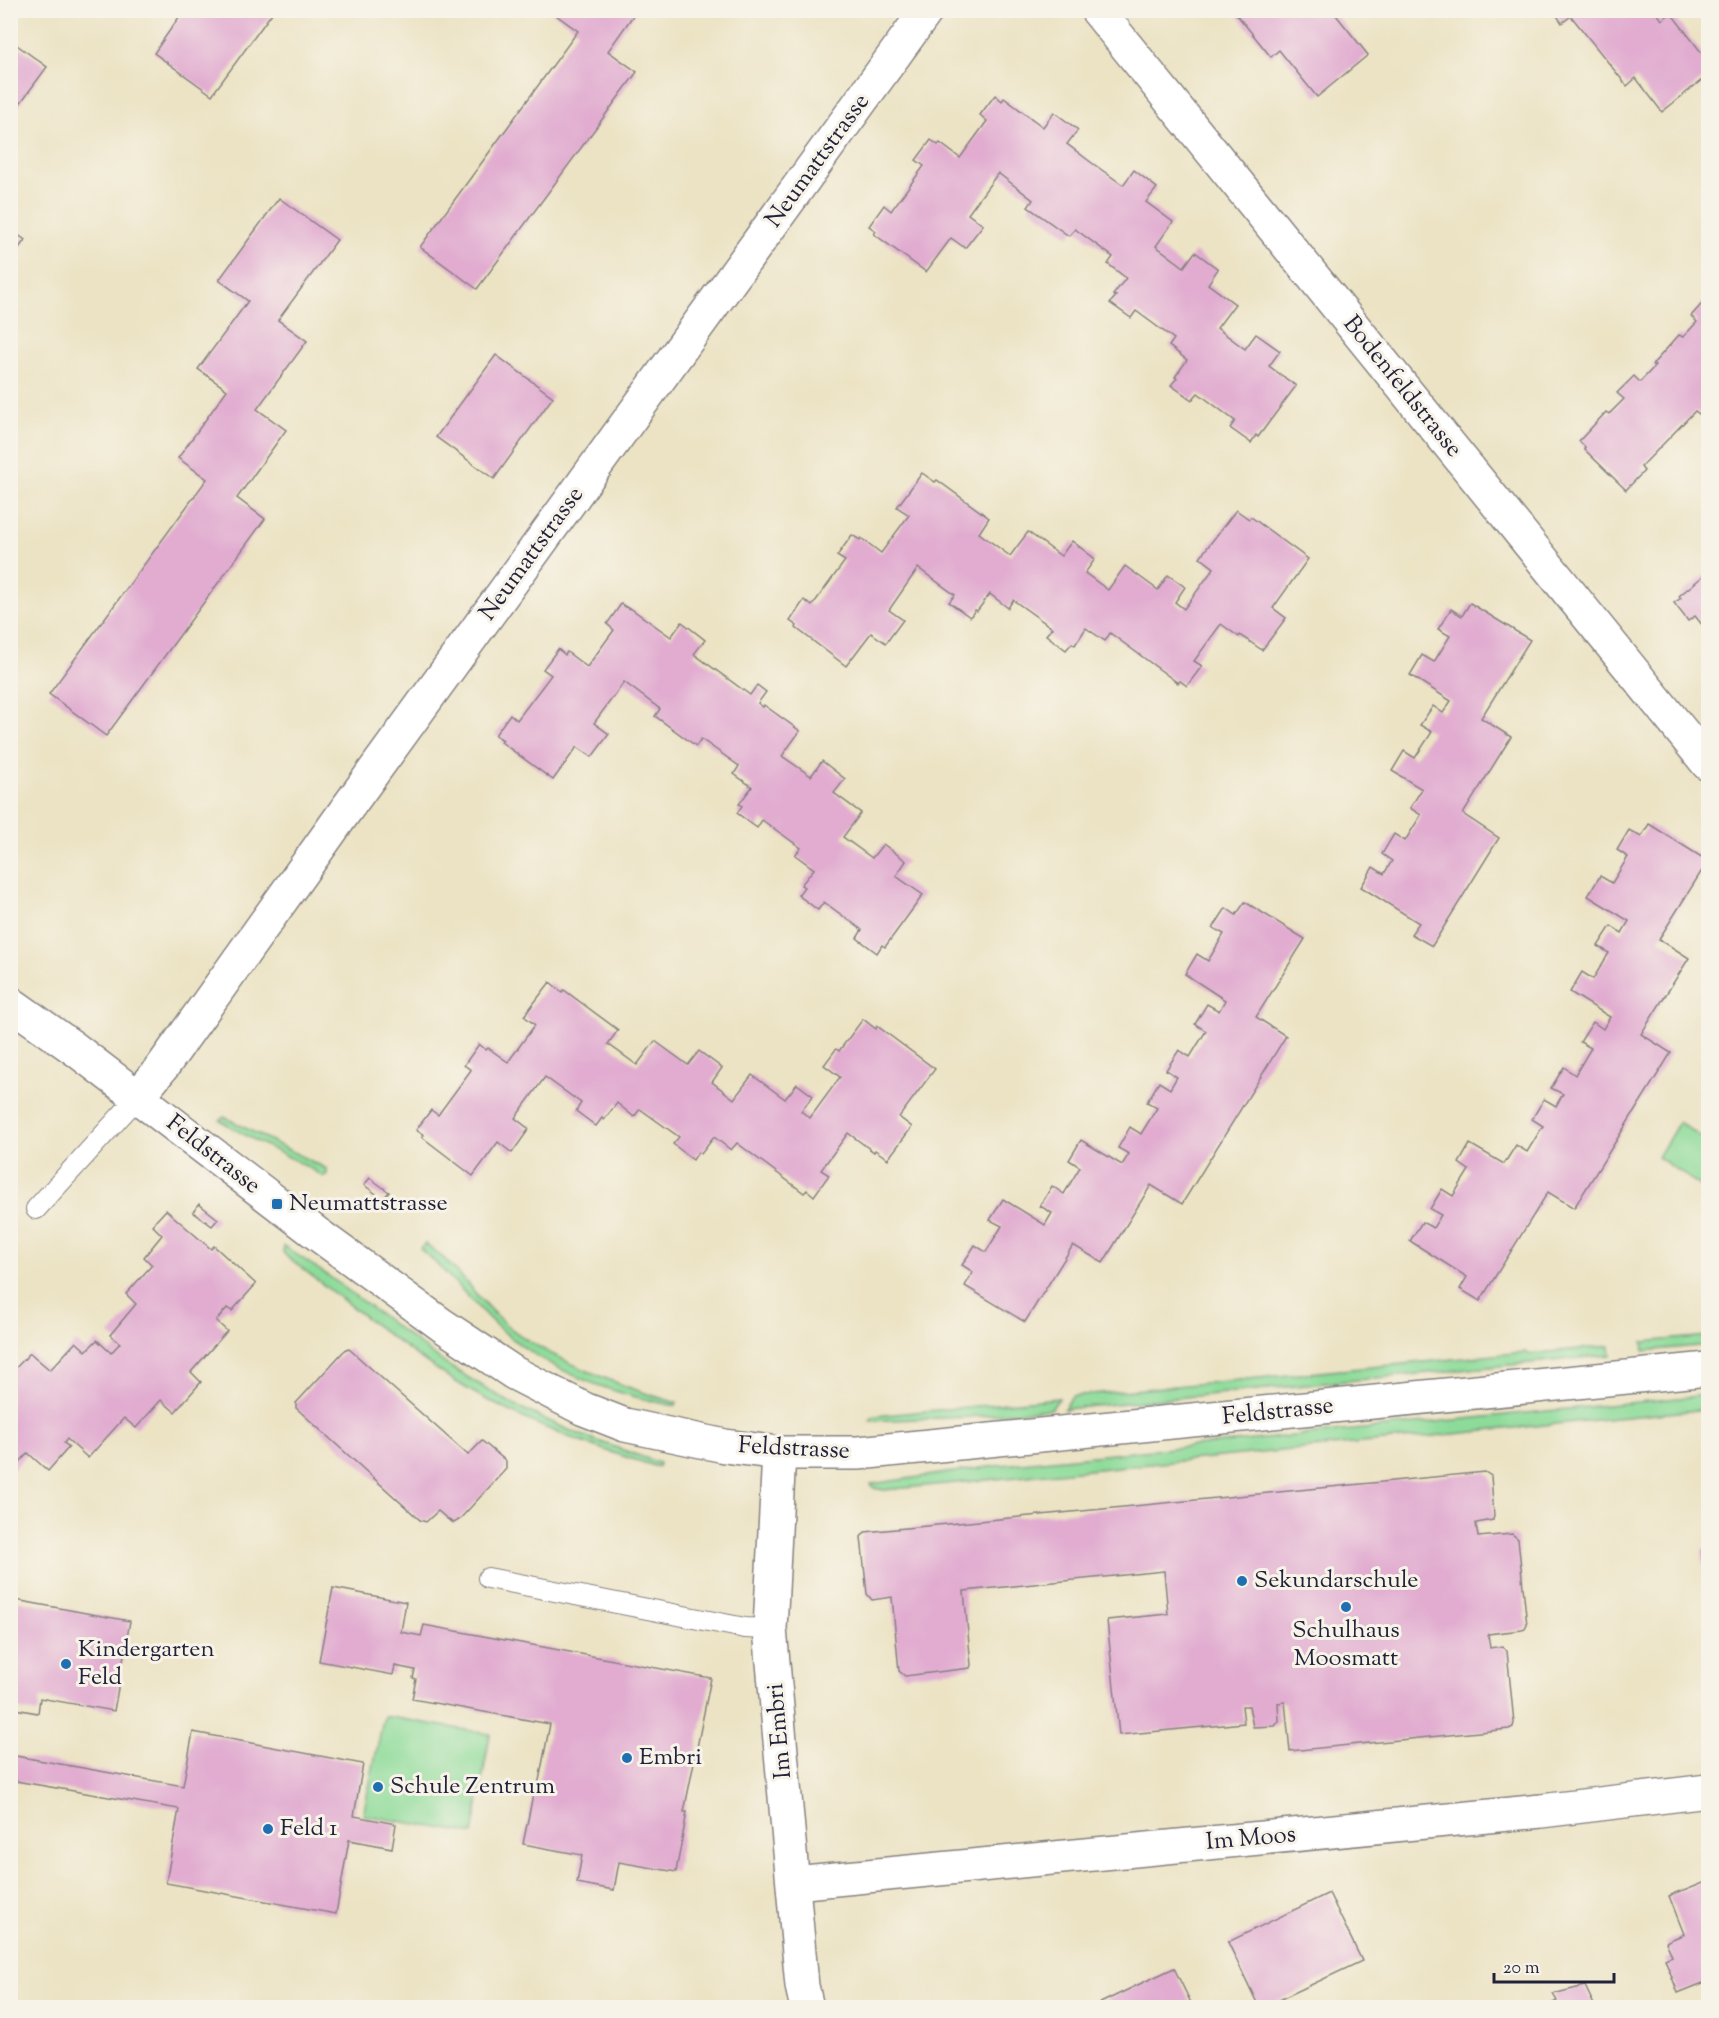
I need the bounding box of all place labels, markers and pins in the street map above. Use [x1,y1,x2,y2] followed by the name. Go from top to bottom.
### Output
[289,1187,448,1221] place label: Neumattstrasse
[270,1197,284,1211] marker: Neumattstrasse
[1254,1564,1419,1598] place label: Sekundarschule
[1235,1574,1249,1588] marker: Sekundarschule
[1339,1600,1353,1614] marker: Schulhaus Moosmatt
[1292,1614,1400,1676] place label: Schulhaus Moosmatt
[78,1633,215,1695] place label: Kindergarten Feld
[59,1657,73,1671] marker: Kindergarten Feld
[639,1741,702,1775] place label: Embri
[620,1751,634,1765] marker: Embri
[390,1770,555,1804] place label: Schule Zentrum
[371,1780,385,1794] marker: Schule Zentrum
[280,1812,337,1846] place label: Feld 1
[261,1822,275,1836] marker: Feld 1

